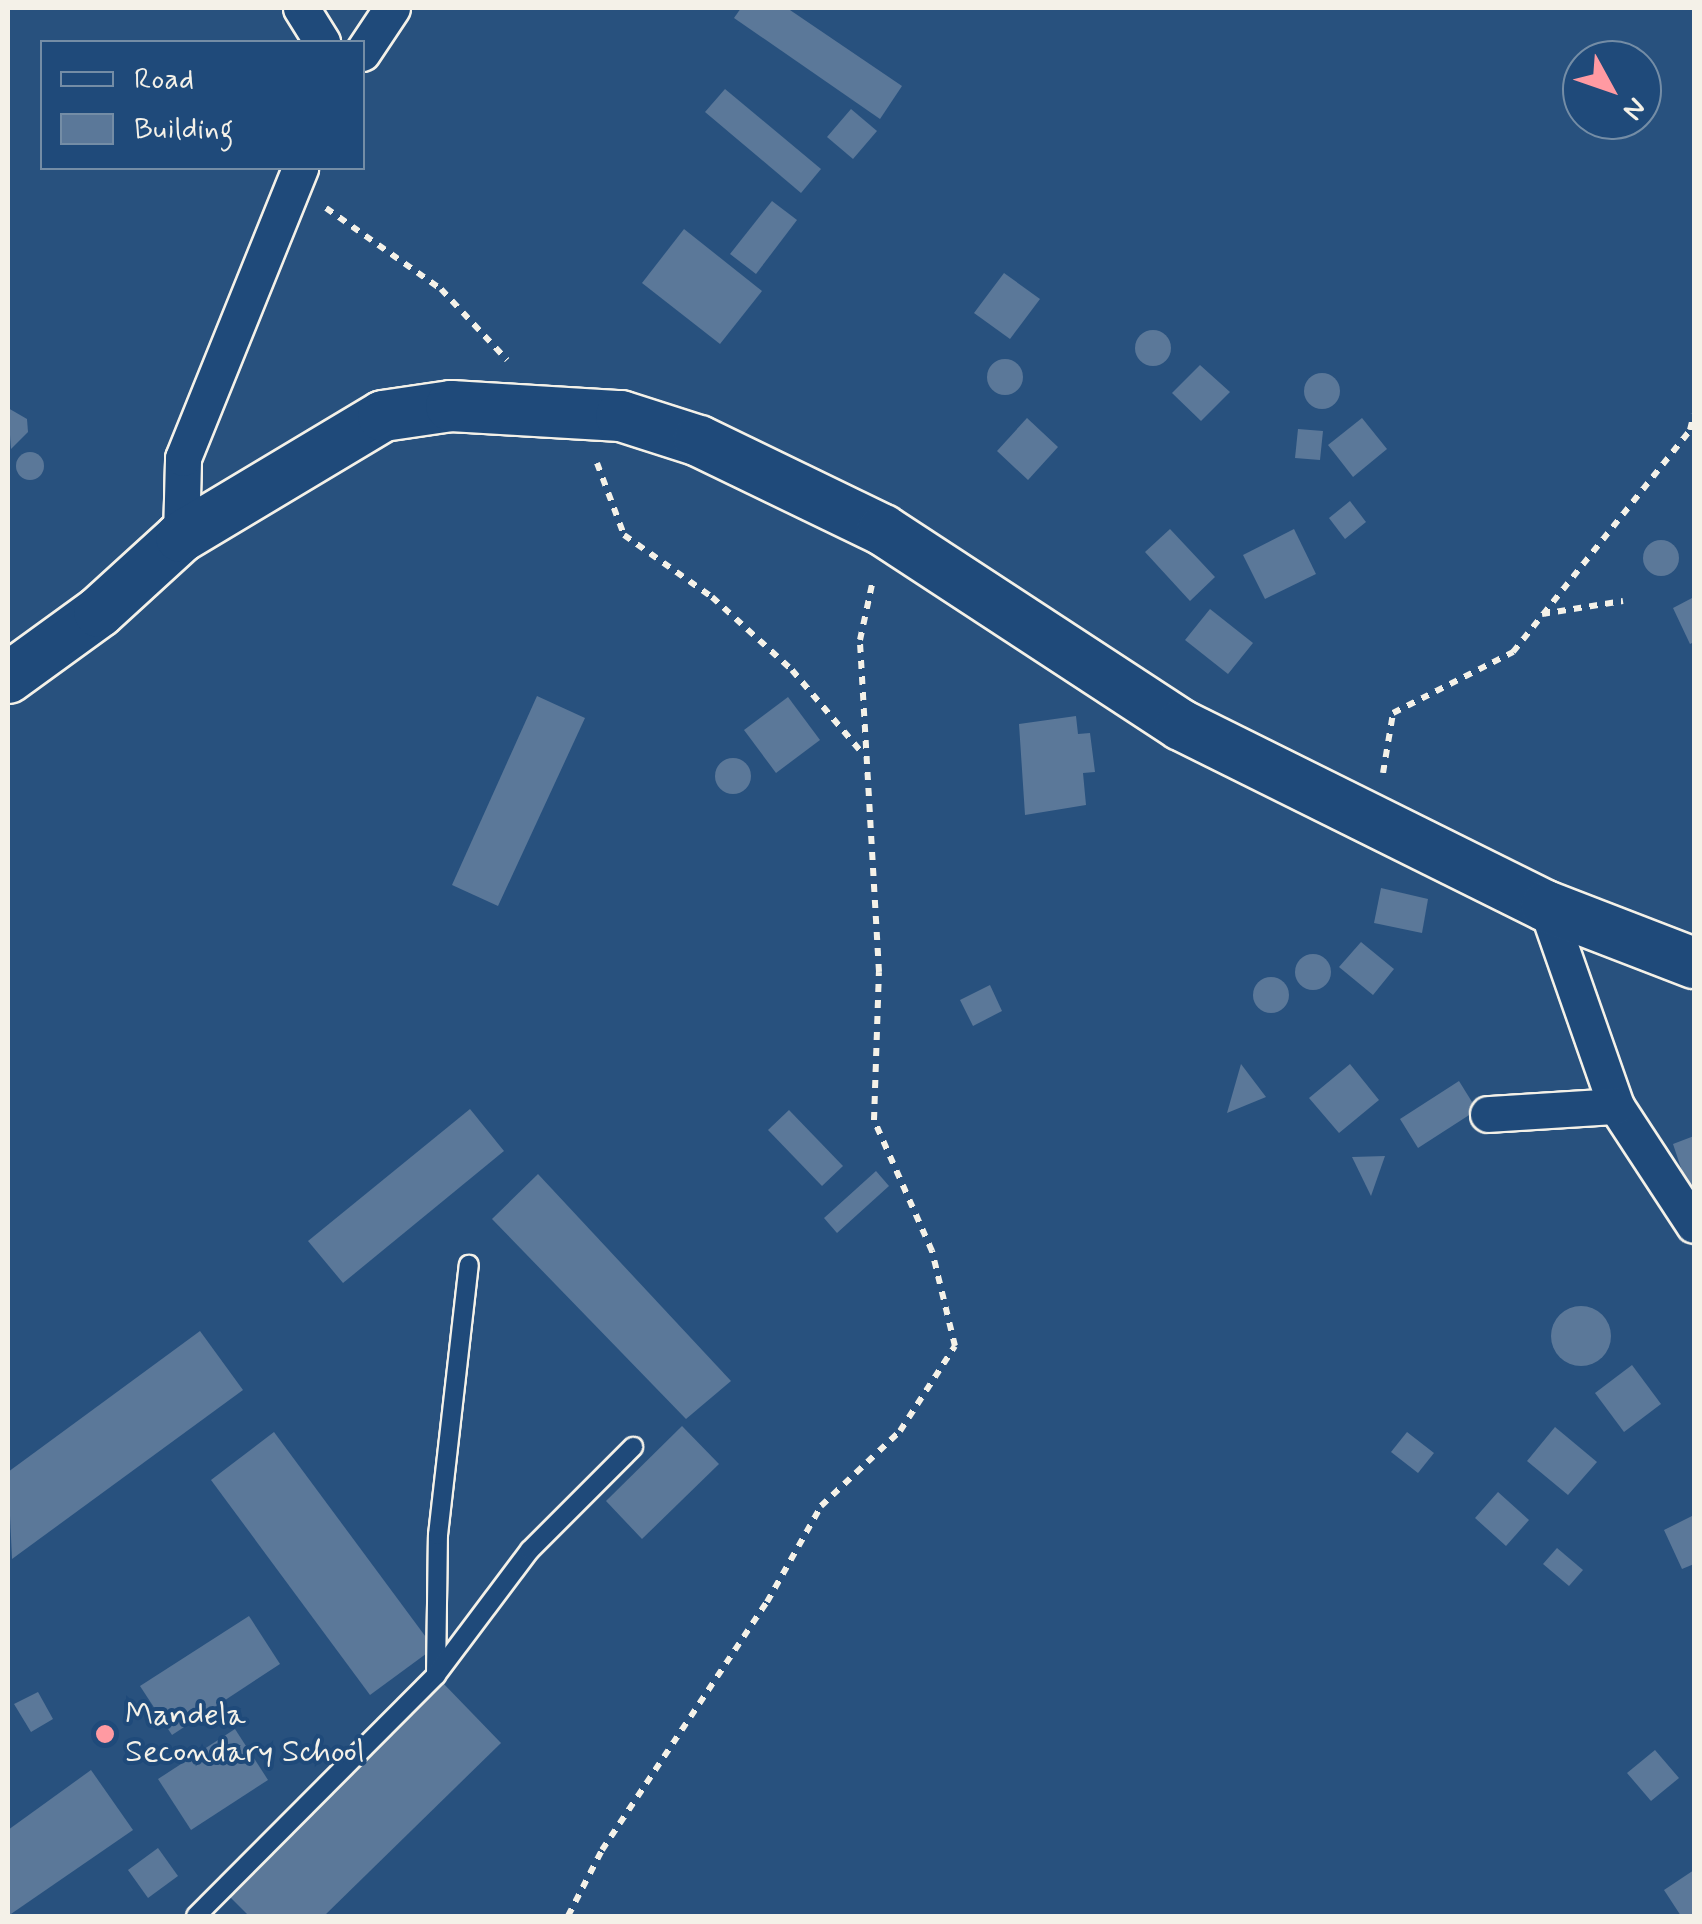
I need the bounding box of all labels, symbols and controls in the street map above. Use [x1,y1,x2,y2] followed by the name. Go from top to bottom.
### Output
[40,40,365,170] legend
[1562,40,1662,140] north arrow
[134,60,194,99] text: Road
[1614,89,1654,127] text: N
[134,110,233,149] text: Building
[125,1697,365,1772] place label: Mandela Secondary School
[94,1723,116,1745] marker: Mandela Secondary School

